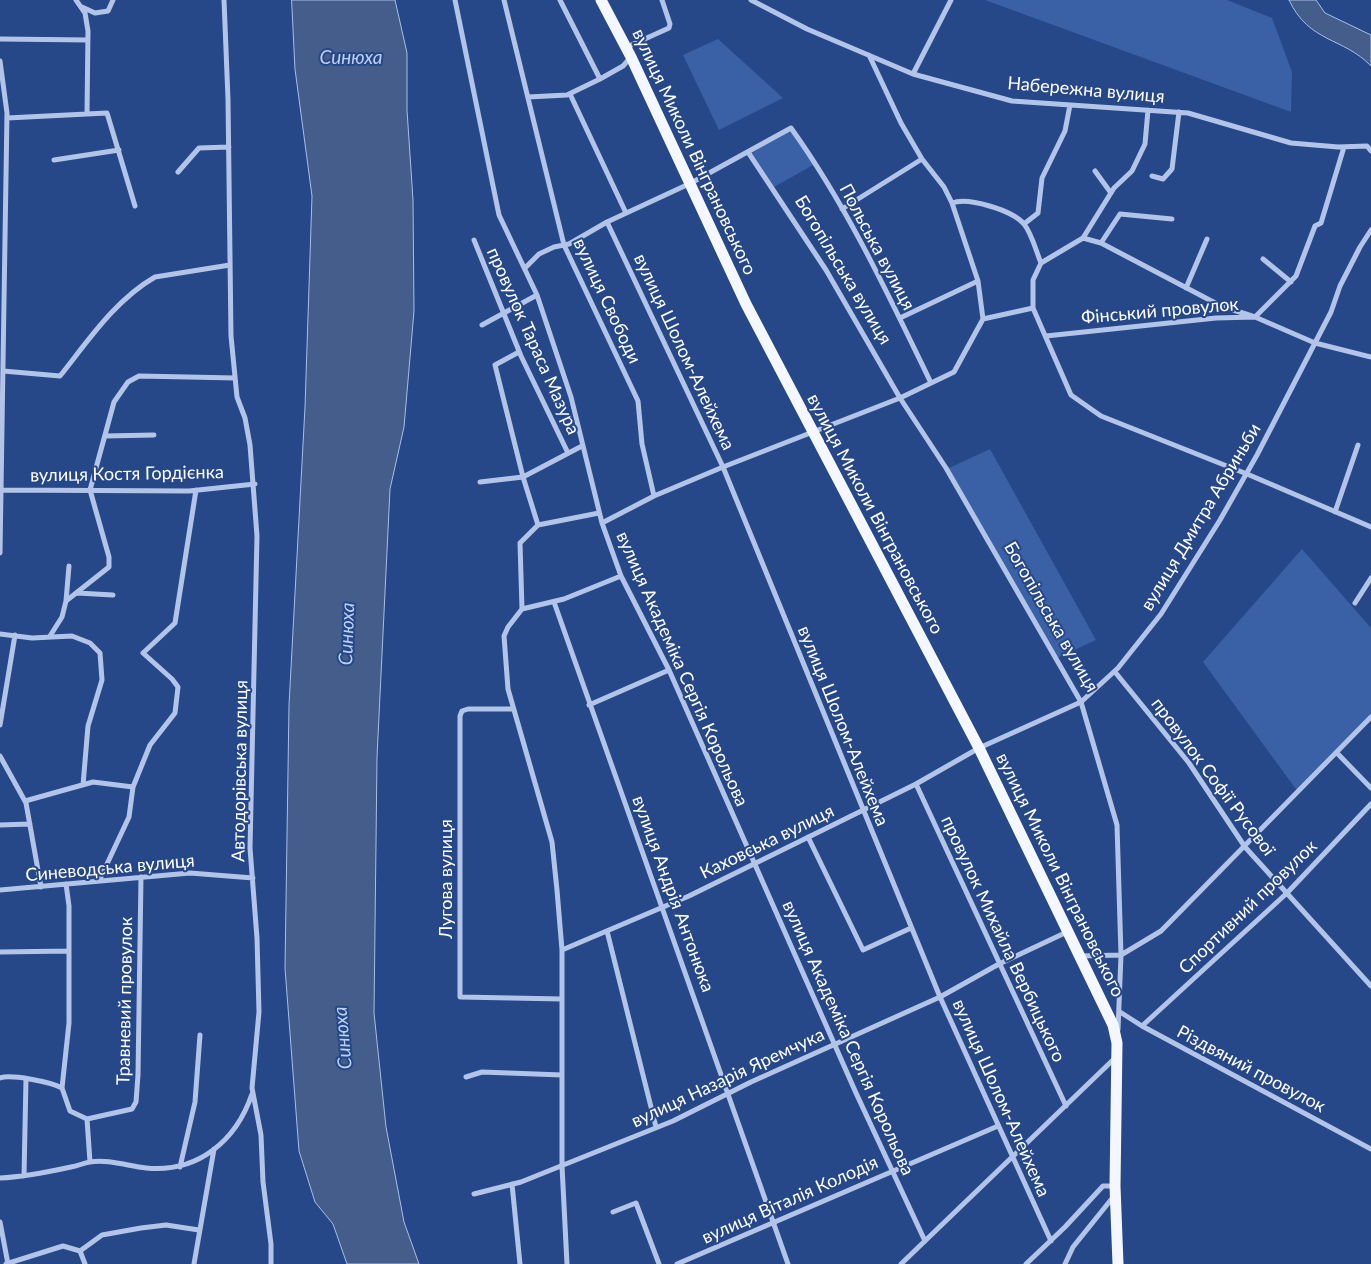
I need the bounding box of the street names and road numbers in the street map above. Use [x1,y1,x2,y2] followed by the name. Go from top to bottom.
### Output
[627,26,761,278] street label: вулиця Миколи Вінграновського
[1007,72,1165,108] street label: Набережна вулиця
[835,180,919,314] street label: Польська вулиця
[790,192,896,348] street label: Богопільська вулиця
[569,235,645,367] street label: вулиця Свободи
[482,244,584,438] street label: провулок Тараса Мазура
[629,250,739,454] street label: вулиця Шолом-Алейхема
[1080,293,1240,329] street label: Фінський провулок
[802,390,948,638] street label: вулиця Миколи Вінграновського
[1136,419,1266,615] street label: вулиця Дмитра Абриньби
[30,462,224,486] street label: вулиця Костя Гордієнка
[611,528,753,810] street label: вулиця Академіка Сергія Корольова
[999,538,1103,696] street label: Богопільська вулиця
[793,623,893,829] street label: вулиця Шолом-Алейхема
[228,680,252,862] street label: Автодорівська вулиця
[1147,694,1279,860] street label: провулок Софії Русової
[991,749,1129,1001] street label: вулиця Миколи Вінграновського
[627,793,719,995] street label: вулиця Андрія Антонюка
[696,800,838,884] street label: Каховська вулиця
[936,812,1070,1066] street label: провулок Михайла Вербицького
[435,819,457,939] street label: Лугова вулиця
[1174,835,1322,979] street label: Спортивний провулок
[25,850,195,886] street label: Синеводська вулиця
[777,897,919,1179] street label: вулиця Академіка Сергія Корольова
[113,917,137,1085] street label: Травневий провулок
[948,996,1054,1200] street label: вулиця Шолом-Алейхема
[1173,1021,1329,1117] street label: Різдвяний провулок
[628,1024,828,1132] street label: вулиця Назарія Яремчука
[699,1151,881,1249] street label: вулиця Віталія Колодія

